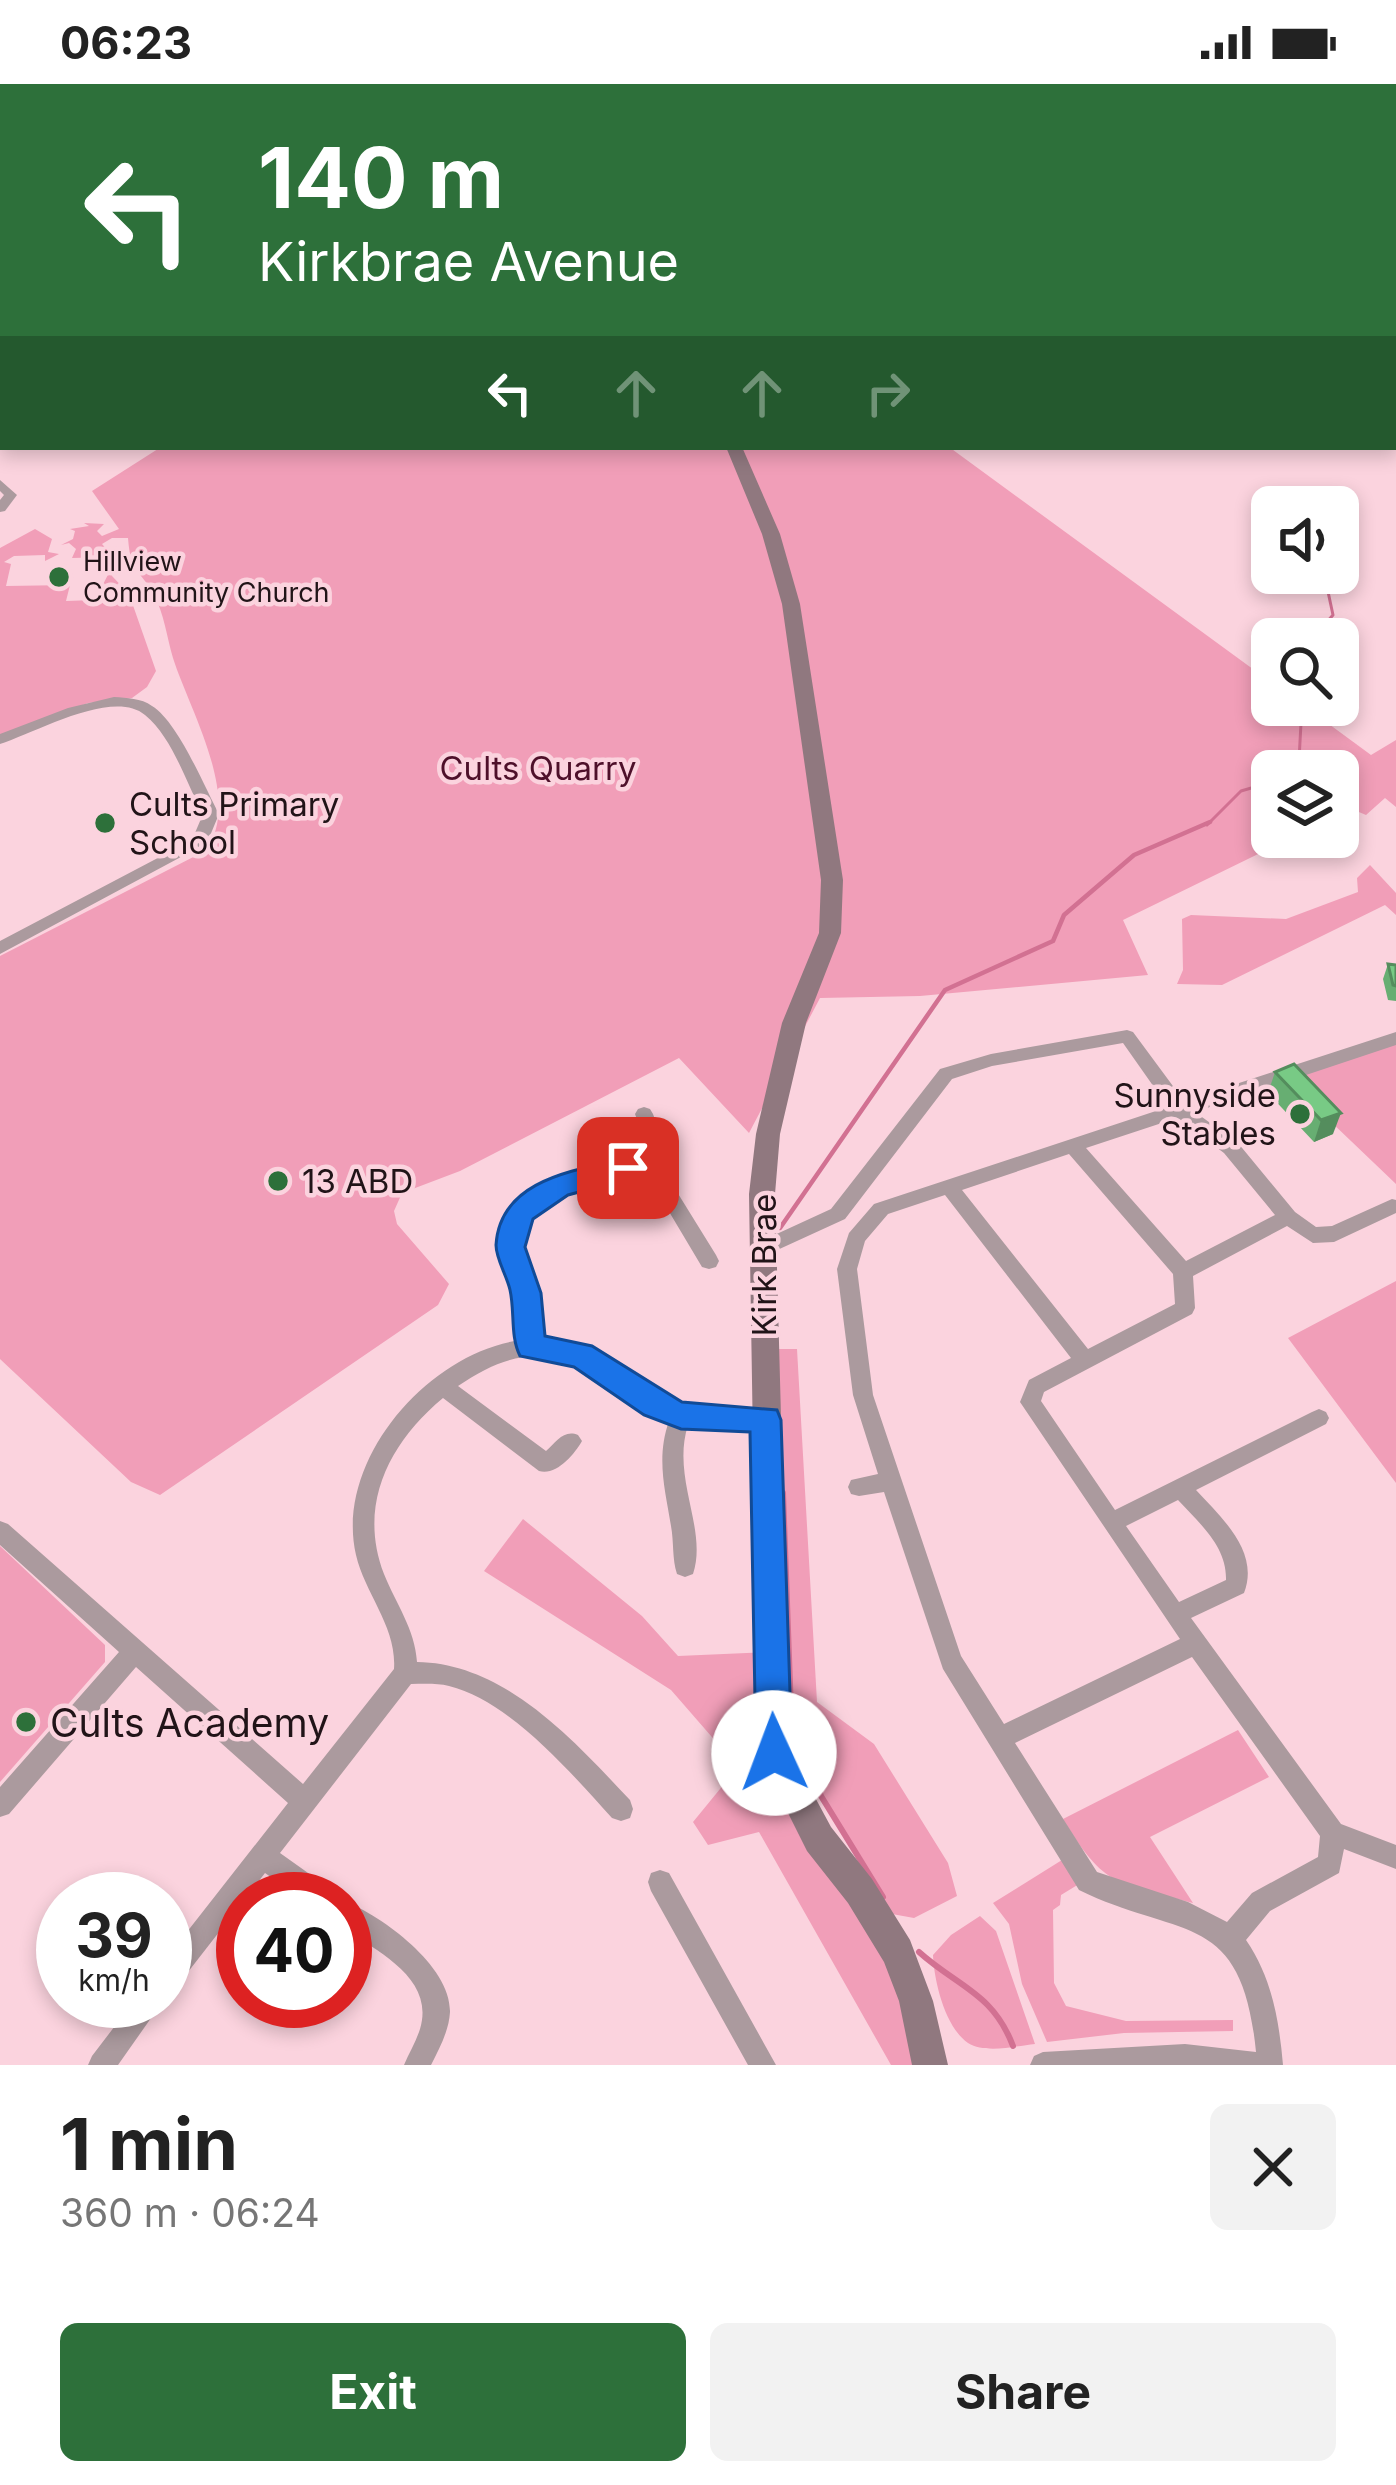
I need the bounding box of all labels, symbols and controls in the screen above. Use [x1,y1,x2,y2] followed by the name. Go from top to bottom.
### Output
[60,15,192,70] text: 06:23
[258,127,504,228] text: 140 m
[60,132,216,288] icon: left
[258,229,679,294] text: Kirkbrae Avenue
[477,360,543,426] icon: left
[603,360,669,426] icon: ahead
[729,360,795,426] icon: ahead
[855,360,921,426] icon: right
[1251,486,1359,858] map controls
[1251,486,1359,594] button: sound
[83,545,330,609] place label: Hillview Community Church
[46,564,72,590] marker: Hillview Community Church
[1251,618,1359,726] button: search
[440,748,636,788] park label: Cults Quarry
[1251,750,1359,858] button: layers
[129,784,339,862] place label: Cults Primary School
[92,810,118,836] marker: Cults Primary School
[1113,1075,1276,1153] place label: Sunnyside Stables
[1287,1101,1313,1127] marker: Sunnyside Stables
[577,1117,679,1219] pin
[595,1135,661,1201] icon: arrive
[302,1161,413,1201] place label: 13 ABD
[265,1168,291,1194] marker: 13 ABD
[744,1194,784,1336] street label: Kirk Brae
[711,1690,837,1816] position arrow
[50,1699,329,1746] place label: Cults Academy
[13,1709,39,1735] marker: Cults Academy
[216,1872,372,2028] speed limit sign: 40
[75,1899,153,1971] text: 39
[78,1962,150,1998] text: km/h
[60,2100,238,2187] text: 1 min
[1210,2104,1336,2230] button: close
[60,2189,320,2236] text: 360 m · 06:24
[60,2323,686,2461] button: Exit
[710,2323,1336,2461] button: Share

